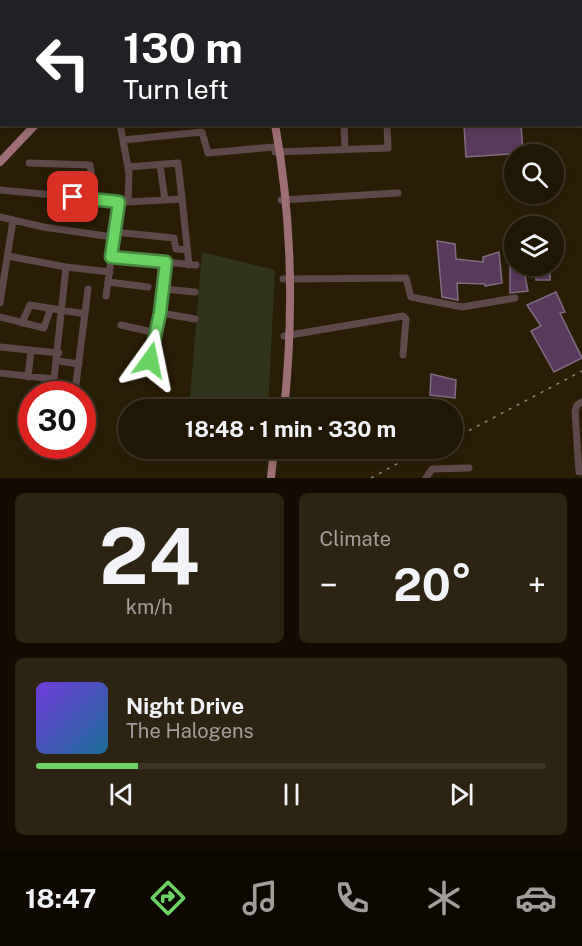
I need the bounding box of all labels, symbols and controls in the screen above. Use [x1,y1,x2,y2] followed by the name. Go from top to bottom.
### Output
[123,23,243,72] text: 130 m
[24,24,102,102] icon: left
[123,73,229,105] text: Turn left
[504,144,564,276] map controls
[504,144,564,204] button: search
[47,171,98,222] pin
[56,180,89,213] icon: arrive
[504,216,564,276] button: layers
[118,328,182,392] position arrow
[18,381,96,459] speed limit sign: 30
[185,416,396,442] text: 18:48 · 1 min · 330 m
[99,510,200,602] text: 24
[320,527,391,551] text: Climate
[393,558,472,611] text: 20°
[320,566,338,604] text: −
[528,566,546,604] text: +
[126,595,173,619] text: km/h
[126,693,244,719] text: Night Drive
[126,719,254,743] text: The Halogens
[105,778,138,811] icon: previous
[275,778,308,811] icon: pause
[445,778,478,811] icon: next
[147,877,189,919] icon: directions
[239,877,281,919] icon: music
[331,877,373,919] icon: phone
[423,877,465,919] icon: climate
[515,877,557,919] icon: car
[25,882,97,914] text: 18:47

